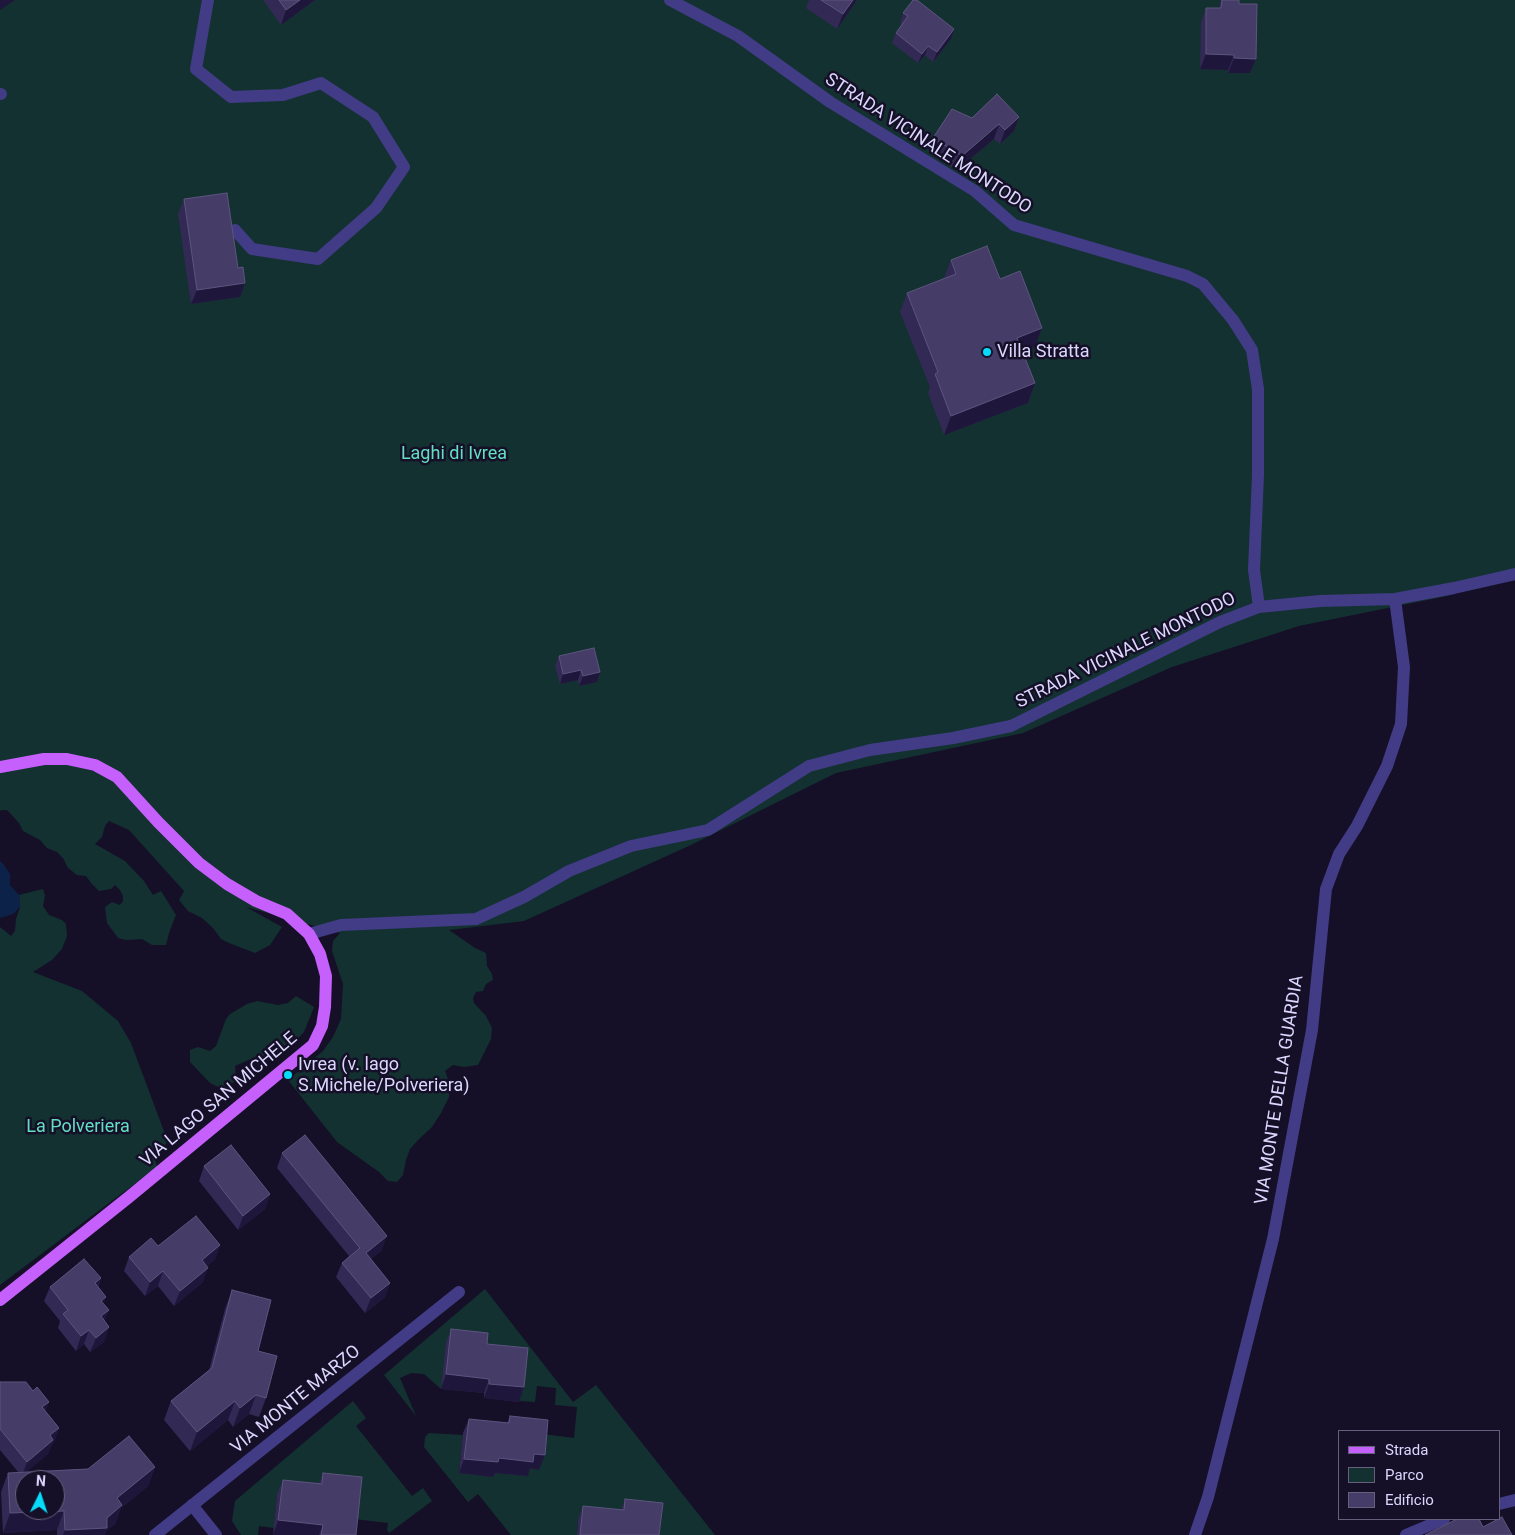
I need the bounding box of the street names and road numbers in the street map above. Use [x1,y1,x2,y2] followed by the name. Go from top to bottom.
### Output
[821,69,1035,219] street label: STRADA VICINALE MONTODO
[1013,588,1239,714] street label: STRADA VICINALE MONTODO
[1251,974,1309,1206] street label: VIA MONTE DELLA GUARDIA
[136,1028,302,1172] street label: VIA LAGO SAN MICHELE
[227,1341,365,1459] street label: VIA MONTE MARZO

